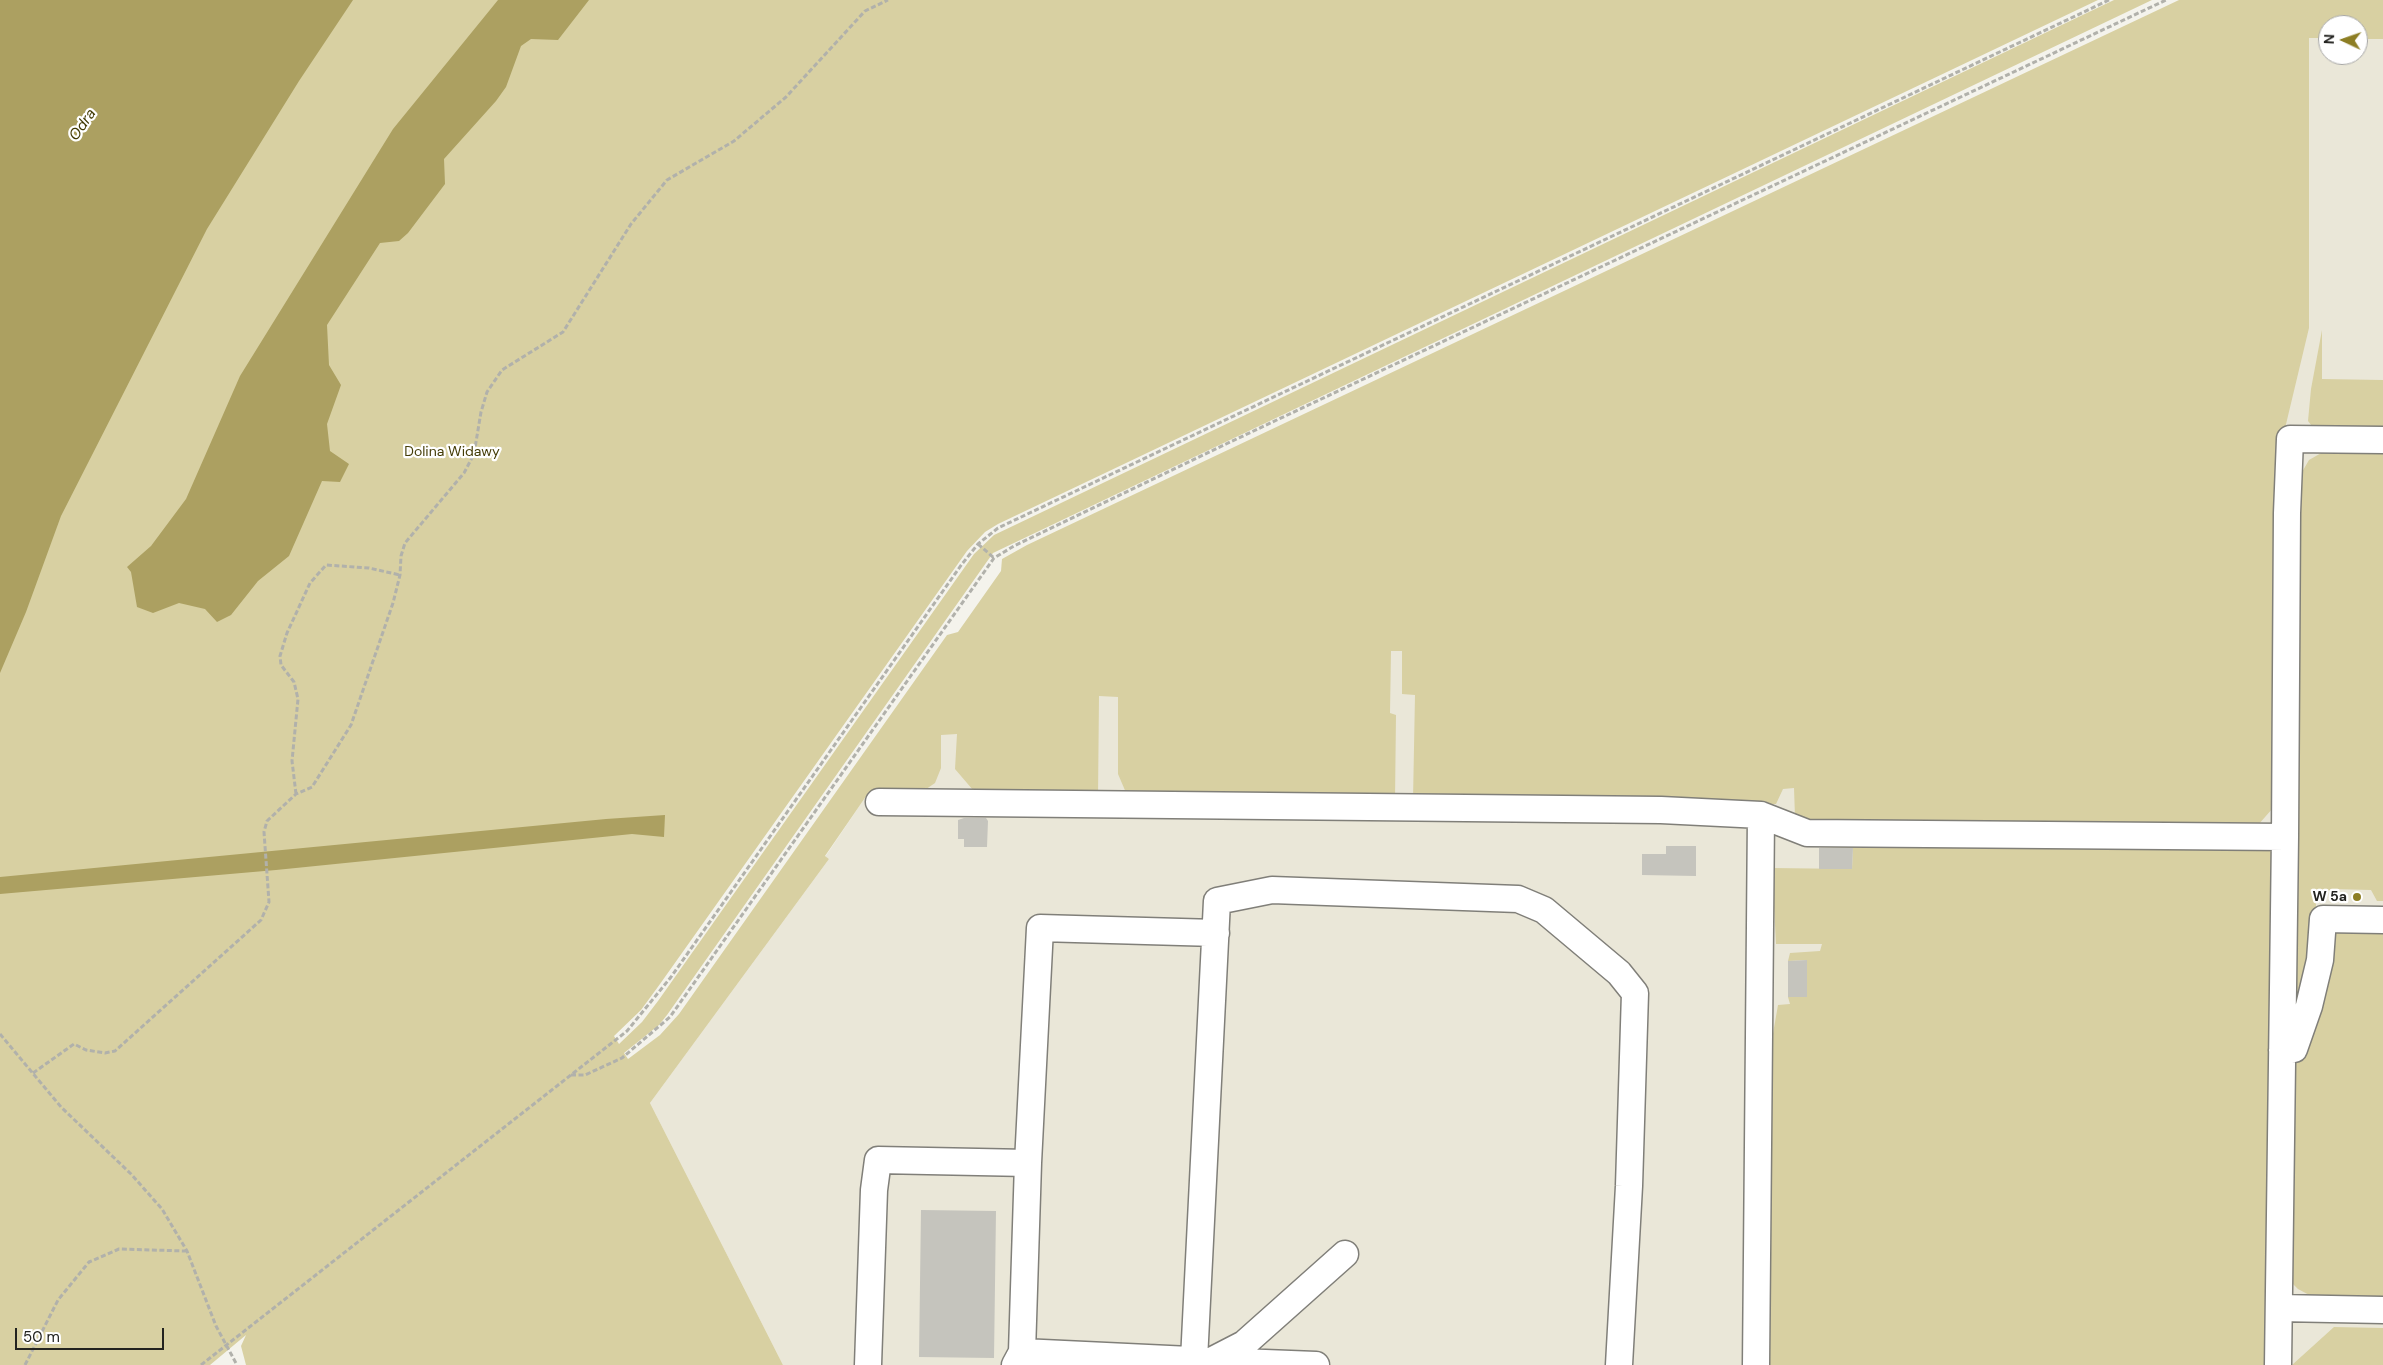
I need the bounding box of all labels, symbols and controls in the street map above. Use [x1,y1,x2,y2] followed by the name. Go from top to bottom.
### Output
[2318,15,2368,65] north arrow
[2320,34,2338,45] text: N
[66,106,100,144] water label: Odra
[404,444,500,460] park label: Dolina Widawy
[2313,889,2347,905] place label: W 5a
[2351,891,2363,903] marker: W 5a
[18,1318,166,1350] scale bar
[23,1327,60,1347] text: 50 m

